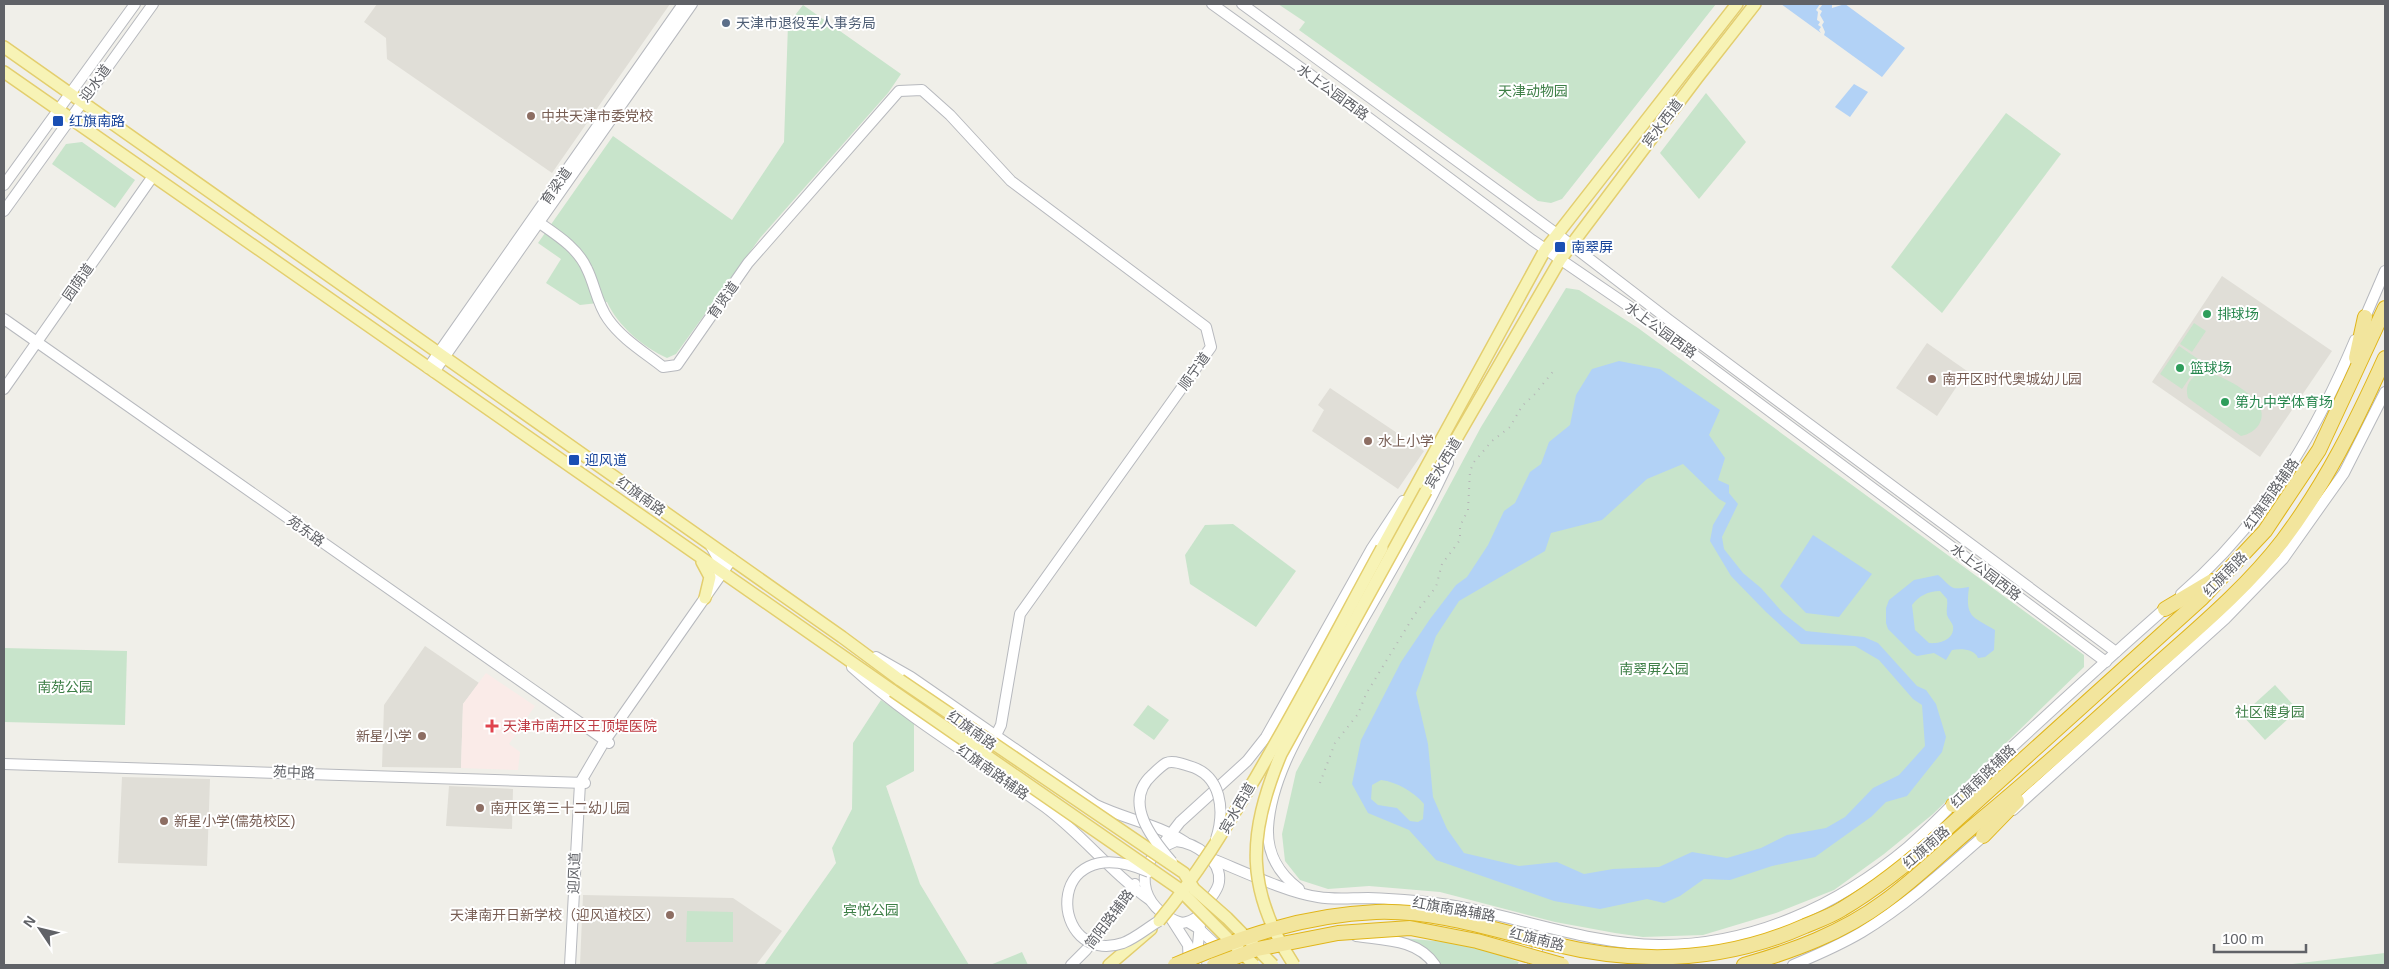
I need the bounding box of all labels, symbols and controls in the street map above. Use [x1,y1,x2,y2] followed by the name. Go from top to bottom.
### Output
[736,15,876,31] place label: 天津市退役军人事务局
[720,17,732,29] marker: 天津市退役军人事务局
[76,61,114,105] street label: 迎水道
[1294,61,1372,123] street label: 水上公园西路
[1498,83,1568,99] park label: 天津动物园
[1639,96,1685,150] street label: 宾水西道
[541,108,653,124] place label: 中共天津市委党校
[525,110,537,122] marker: 中共天津市委党校
[69,113,125,129] place label: 红旗南路
[51,114,65,128] marker: 红旗南路
[537,164,575,208] street label: 育梁道
[1571,239,1613,255] place label: 南翠屏
[1553,240,1567,254] marker: 南翠屏
[59,260,97,304] street label: 园荫道
[704,278,742,322] street label: 育贤道
[1622,299,1700,361] street label: 水上公园西路
[2217,306,2259,322] place label: 排球场
[2201,308,2213,320] marker: 排球场
[1175,349,1213,393] street label: 顺宁道
[2190,360,2232,376] place label: 篮球场
[2174,362,2186,374] marker: 篮球场
[1942,371,2082,387] place label: 南开区时代奥城幼儿园
[1926,373,1938,385] marker: 南开区时代奥城幼儿园
[2235,394,2333,410] place label: 第九中学体育场
[2219,396,2231,408] marker: 第九中学体育场
[1378,433,1434,449] place label: 水上小学
[1362,435,1374,447] marker: 水上小学
[1422,435,1464,491] street label: 宾水西道
[585,452,627,468] place label: 迎风道
[567,453,581,467] marker: 迎风道
[2240,455,2302,533] street label: 红旗南路辅路
[613,473,669,519] street label: 红旗南路
[284,512,328,550] street label: 苑东路
[1948,540,2024,604] street label: 水上公园西路
[2200,548,2250,600] street label: 红旗南路
[1619,661,1689,677] park label: 南翠屏公园
[37,679,93,695] park label: 南苑公园
[2235,704,2305,720] park label: 社区健身园
[944,707,1000,753] street label: 红旗南路
[503,718,657,734] place label: 天津市南开区王顶堤医院
[485,719,499,733] marker: 天津市南开区王顶堤医院
[356,728,412,744] place label: 新星小学
[416,730,428,742] marker: 新星小学
[954,741,1032,803] street label: 红旗南路辅路
[1947,741,2019,811] street label: 红旗南路辅路
[273,763,315,781] street label: 苑中路
[1216,780,1258,836] street label: 宾水西道
[490,800,630,816] place label: 南开区第三十二幼儿园
[474,802,486,814] marker: 南开区第三十二幼儿园
[174,813,295,829] place label: 新星小学(儒苑校区)
[158,815,170,827] marker: 新星小学(儒苑校区)
[1900,823,1952,871] street label: 红旗南路
[565,852,583,894] street label: 迎风道
[1082,886,1136,952] street label: 简阳路辅路
[1411,894,1497,924] street label: 红旗南路辅路
[843,902,899,918] park label: 宾悦公园
[15,904,65,954] north arrow
[450,907,660,923] place label: 天津南开日新学校（迎风道校区）
[664,909,676,921] marker: 天津南开日新学校（迎风道校区）
[20,913,39,930] text: N
[2214,922,2306,954] scale bar
[1508,924,1566,954] street label: 红旗南路
[2222,930,2264,947] text: 100 m

